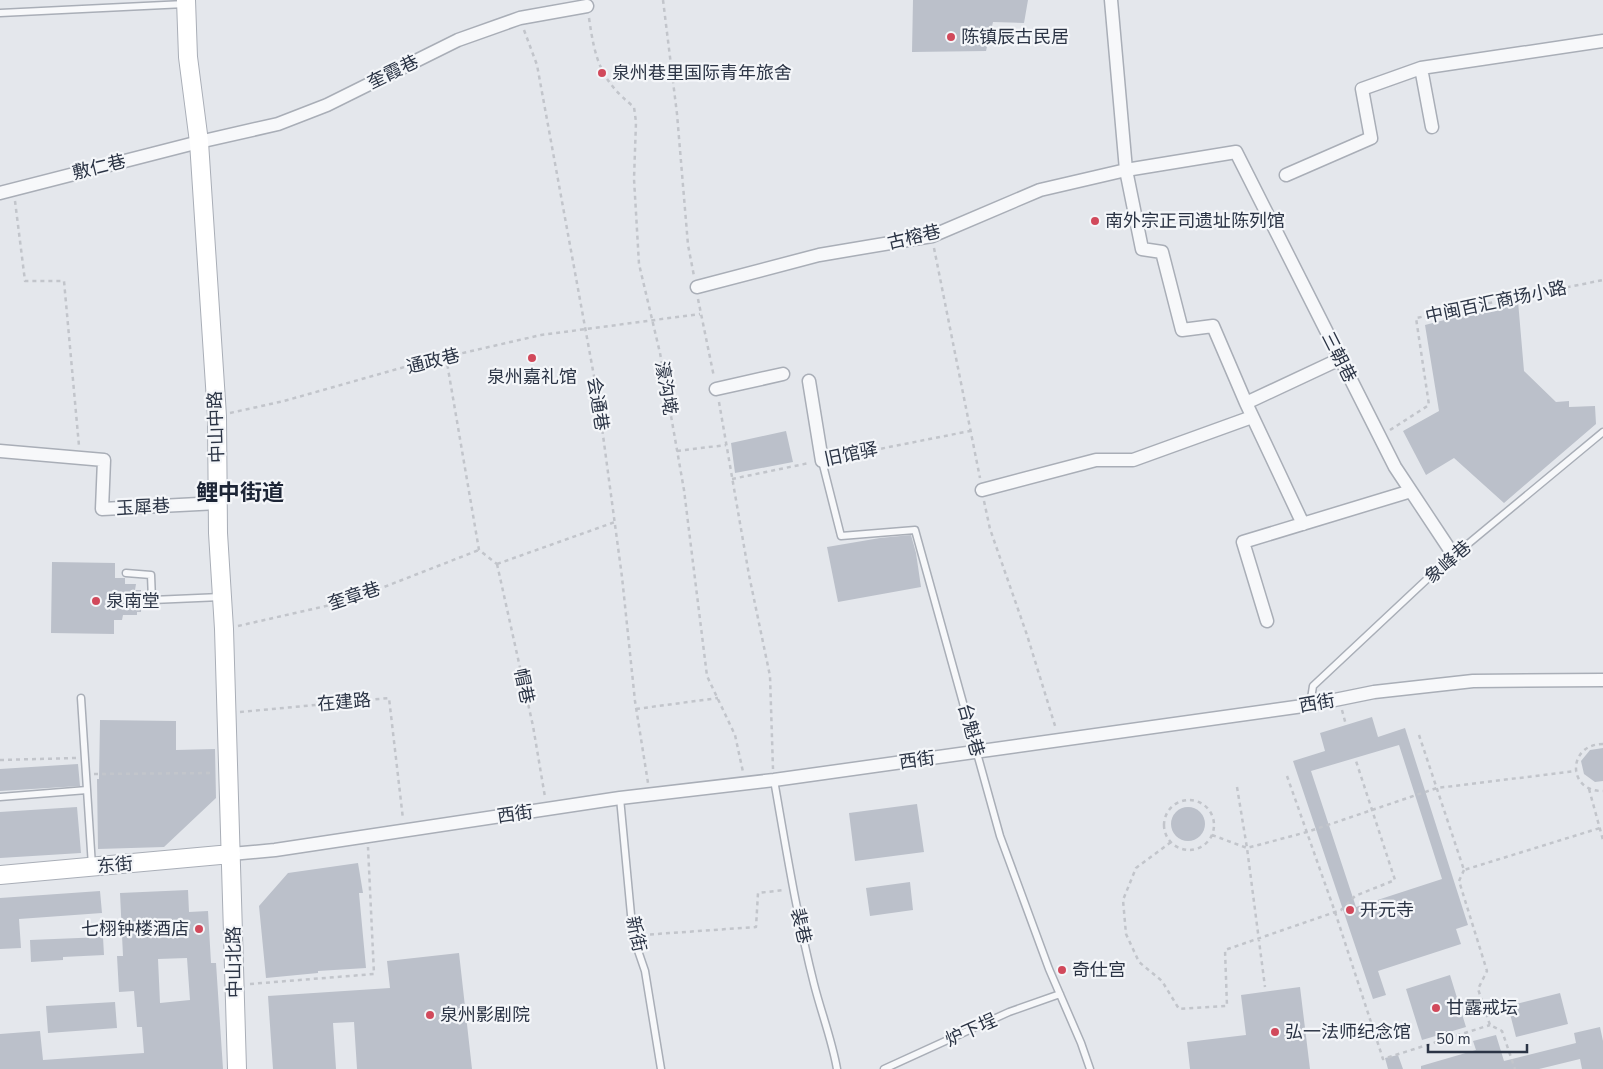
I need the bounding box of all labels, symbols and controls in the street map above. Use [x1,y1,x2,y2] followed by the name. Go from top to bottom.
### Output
[961,25,1069,49] place label: 陈镇辰古民居
[945,31,957,43] marker: 陈镇辰古民居
[363,49,423,95] street label: 奎霞巷
[612,61,792,85] place label: 泉州巷里国际青年旅舍
[596,67,608,79] marker: 泉州巷里国际青年旅舍
[70,149,128,185] street label: 敷仁巷
[1105,209,1285,233] place label: 南外宗正司遗址陈列馆
[1089,215,1101,227] marker: 南外宗正司遗址陈列馆
[885,219,943,255] street label: 古榕巷
[1423,275,1569,329] street label: 中闽百汇商场小路
[1316,327,1362,387] street label: 三朝巷
[404,343,462,379] street label: 通政巷
[526,352,538,364] marker: 泉州嘉礼馆
[649,359,683,417] street label: 濠沟墘
[487,365,577,389] place label: 泉州嘉礼馆
[582,375,614,433] street label: 会通巷
[203,391,229,463] street label: 中山中路
[822,437,880,471] street label: 旧馆驿
[196,478,284,508] district label: 鲤中街道
[115,494,171,520] street label: 玉犀巷
[1420,535,1476,589] street label: 象峰巷
[325,576,383,616] street label: 奎章巷
[106,589,160,613] place label: 泉南堂
[90,595,102,607] marker: 泉南堂
[509,666,539,706] street label: 帽巷
[316,688,372,716] street label: 在建路
[1297,688,1337,718] street label: 西街
[952,701,990,759] street label: 台魁巷
[898,746,936,774] street label: 西街
[496,800,534,828] street label: 西街
[96,851,134,879] street label: 东街
[1360,898,1414,922] place label: 开元寺
[1344,904,1356,916] marker: 开元寺
[785,906,817,946] street label: 裴巷
[621,914,651,954] street label: 新街
[81,917,189,941] place label: 七栩钟楼酒店
[193,923,205,935] marker: 七栩钟楼酒店
[221,926,247,998] street label: 中山北路
[1072,958,1126,982] place label: 奇仕宫
[1056,964,1068,976] marker: 奇仕宫
[1446,996,1518,1020] place label: 甘露戒坛
[1430,1002,1442,1014] marker: 甘露戒坛
[440,1003,530,1027] place label: 泉州影剧院
[941,1008,1001,1052] street label: 炉下埕
[424,1009,436,1021] marker: 泉州影剧院
[1285,1020,1411,1044] place label: 弘一法师纪念馆
[1428,1022,1527,1054] scale bar
[1269,1026,1281,1038] marker: 弘一法师纪念馆
[1436,1029,1471,1049] text: 50 m

